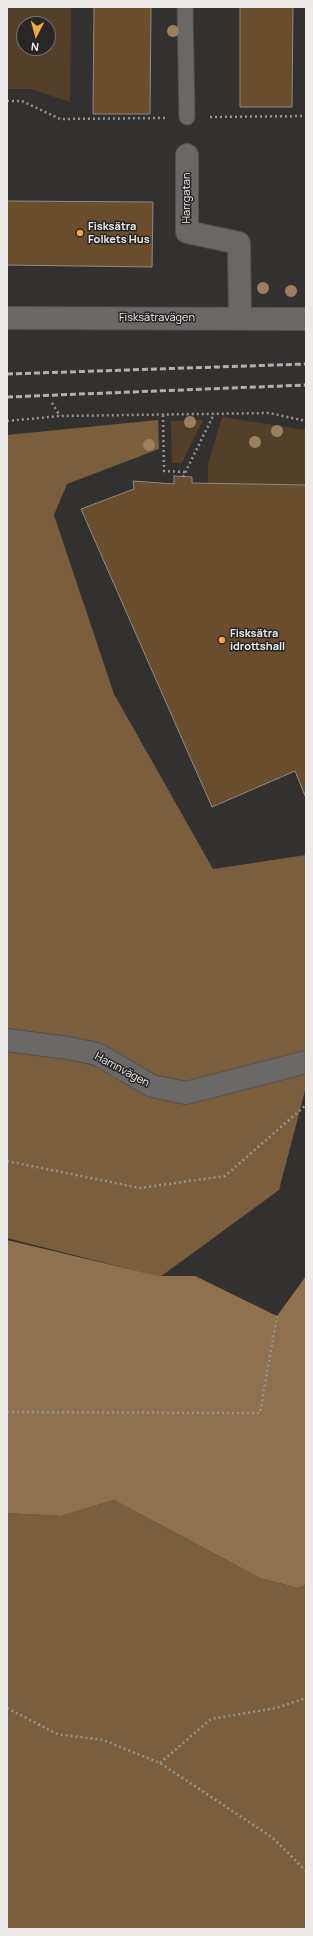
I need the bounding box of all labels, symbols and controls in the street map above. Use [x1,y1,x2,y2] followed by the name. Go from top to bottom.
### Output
[16,16,56,56] north arrow
[30,40,40,55] text: N
[180,172,194,224] street label: Harrgatan
[88,220,150,246] place label: Fisksätra Folkets Hus
[75,228,85,238] marker: Fisksätra Folkets Hus
[119,311,195,325] street label: Fisksätravägen
[230,627,285,653] place label: Fisksätra idrottshall
[217,635,227,645] marker: Fisksätra idrottshall
[92,1050,152,1090] street label: Hamnvägen

